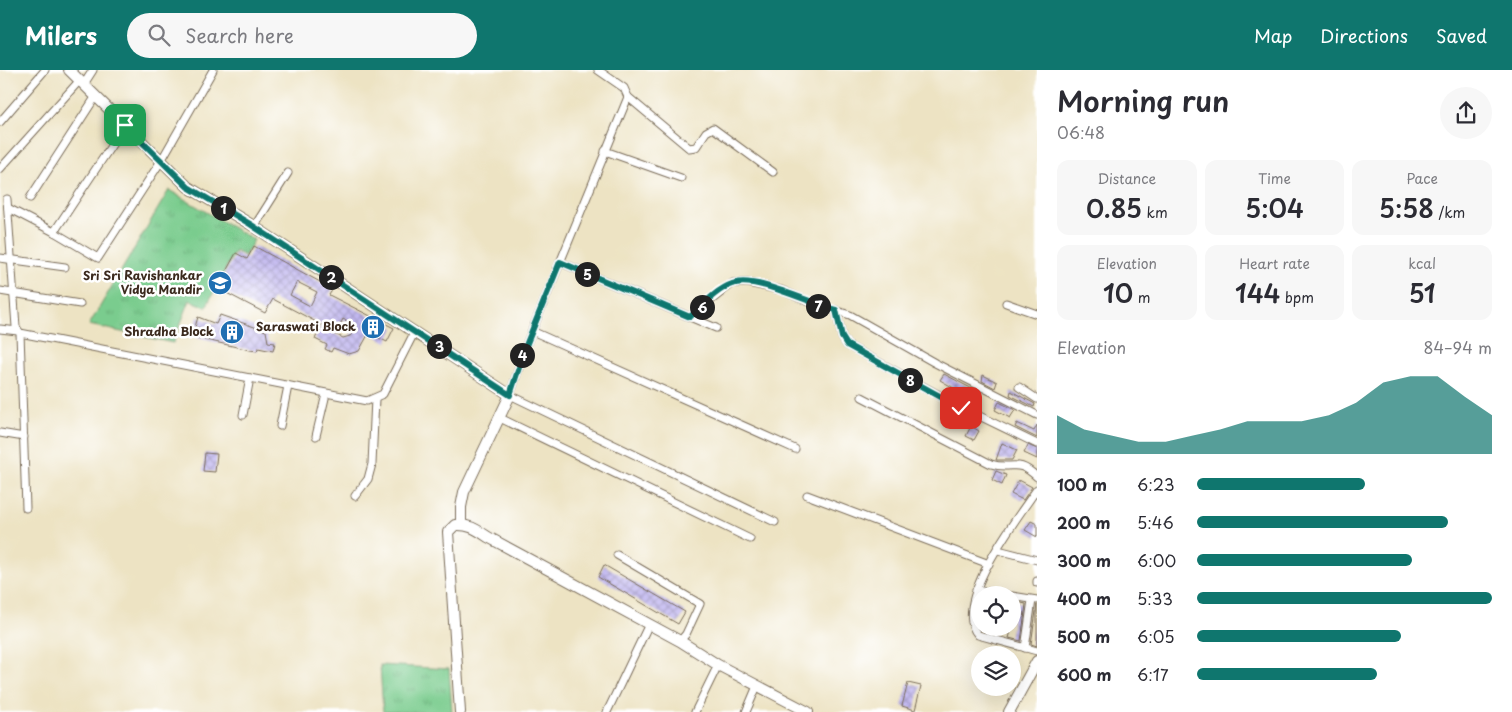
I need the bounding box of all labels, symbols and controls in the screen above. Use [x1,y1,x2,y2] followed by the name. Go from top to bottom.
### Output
[127,13,477,58] search box
[25,17,97,53] text: Milers
[145,21,173,49] icon: search
[185,21,294,49] text: Search here
[1254,22,1292,49] text: Map
[1320,22,1408,49] text: Directions
[1436,22,1487,49] text: Saved
[1057,79,1229,122] text: Morning run
[1440,87,1492,139] button: share
[104,104,146,146] pin
[111,111,139,139] icon: arrive
[1057,120,1105,144] text: 06:48
[1097,168,1156,189] text: Distance
[1258,168,1291,189] text: Time
[1406,168,1438,189] text: Pace
[1086,189,1142,227] text: 0.85
[1245,189,1304,227] text: 5:04
[1379,189,1434,227] text: 5:58
[210,196,236,220] pin: 1
[220,198,227,219] text: 1
[1142,202,1168,223] text: km
[1434,202,1465,223] text: /km
[1097,253,1157,274] text: Elevation
[1239,253,1310,274] text: Heart rate
[1408,253,1436,274] text: kcal
[574,262,600,286] pin: 5
[318,264,344,290] pin: 2
[583,264,592,285] text: 5
[83,266,203,298] place label: Sri Sri Ravishankar Vidya Mandir
[327,267,336,288] text: 2
[207,270,233,296] school or university icon: Sri Sri Ravishankar Vidya Mandir
[1103,274,1133,312] text: 10
[1235,274,1280,312] text: 144
[1409,274,1436,312] text: 51
[1133,287,1151,308] text: m
[1280,287,1314,308] text: bpm
[690,294,714,320] pin: 6
[806,294,830,318] pin: 7
[814,296,823,317] text: 7
[698,297,707,318] text: 6
[360,314,386,340] building icon: Saraswati Block
[256,317,356,335] place label: Saraswati Block
[219,319,245,345] building icon: Shradha Block
[124,322,214,340] place label: Shradha Block
[426,334,452,358] pin: 3
[1057,335,1126,359] text: Elevation
[1423,335,1492,359] text: 84–94 m
[435,336,444,357] text: 3
[510,342,534,368] pin: 4
[518,345,527,366] text: 4
[898,368,922,392] pin: 8
[906,370,915,391] text: 8
[940,387,982,429] pin
[947,394,975,422] icon: check
[1057,472,1107,496] text: 100 m
[1137,472,1174,496] text: 6:23
[1057,510,1111,534] text: 200 m
[1137,510,1174,534] text: 5:46
[1057,548,1111,572] text: 300 m
[1137,548,1176,572] text: 6:00
[971,586,1021,696] map controls
[971,586,1021,636] button: locate
[1057,586,1111,610] text: 400 m
[1137,586,1173,610] text: 5:33
[1057,624,1110,648] text: 500 m
[1137,624,1175,648] text: 6:05
[971,646,1021,696] button: layers
[1057,662,1111,686] text: 600 m
[1137,662,1169,686] text: 6:17

